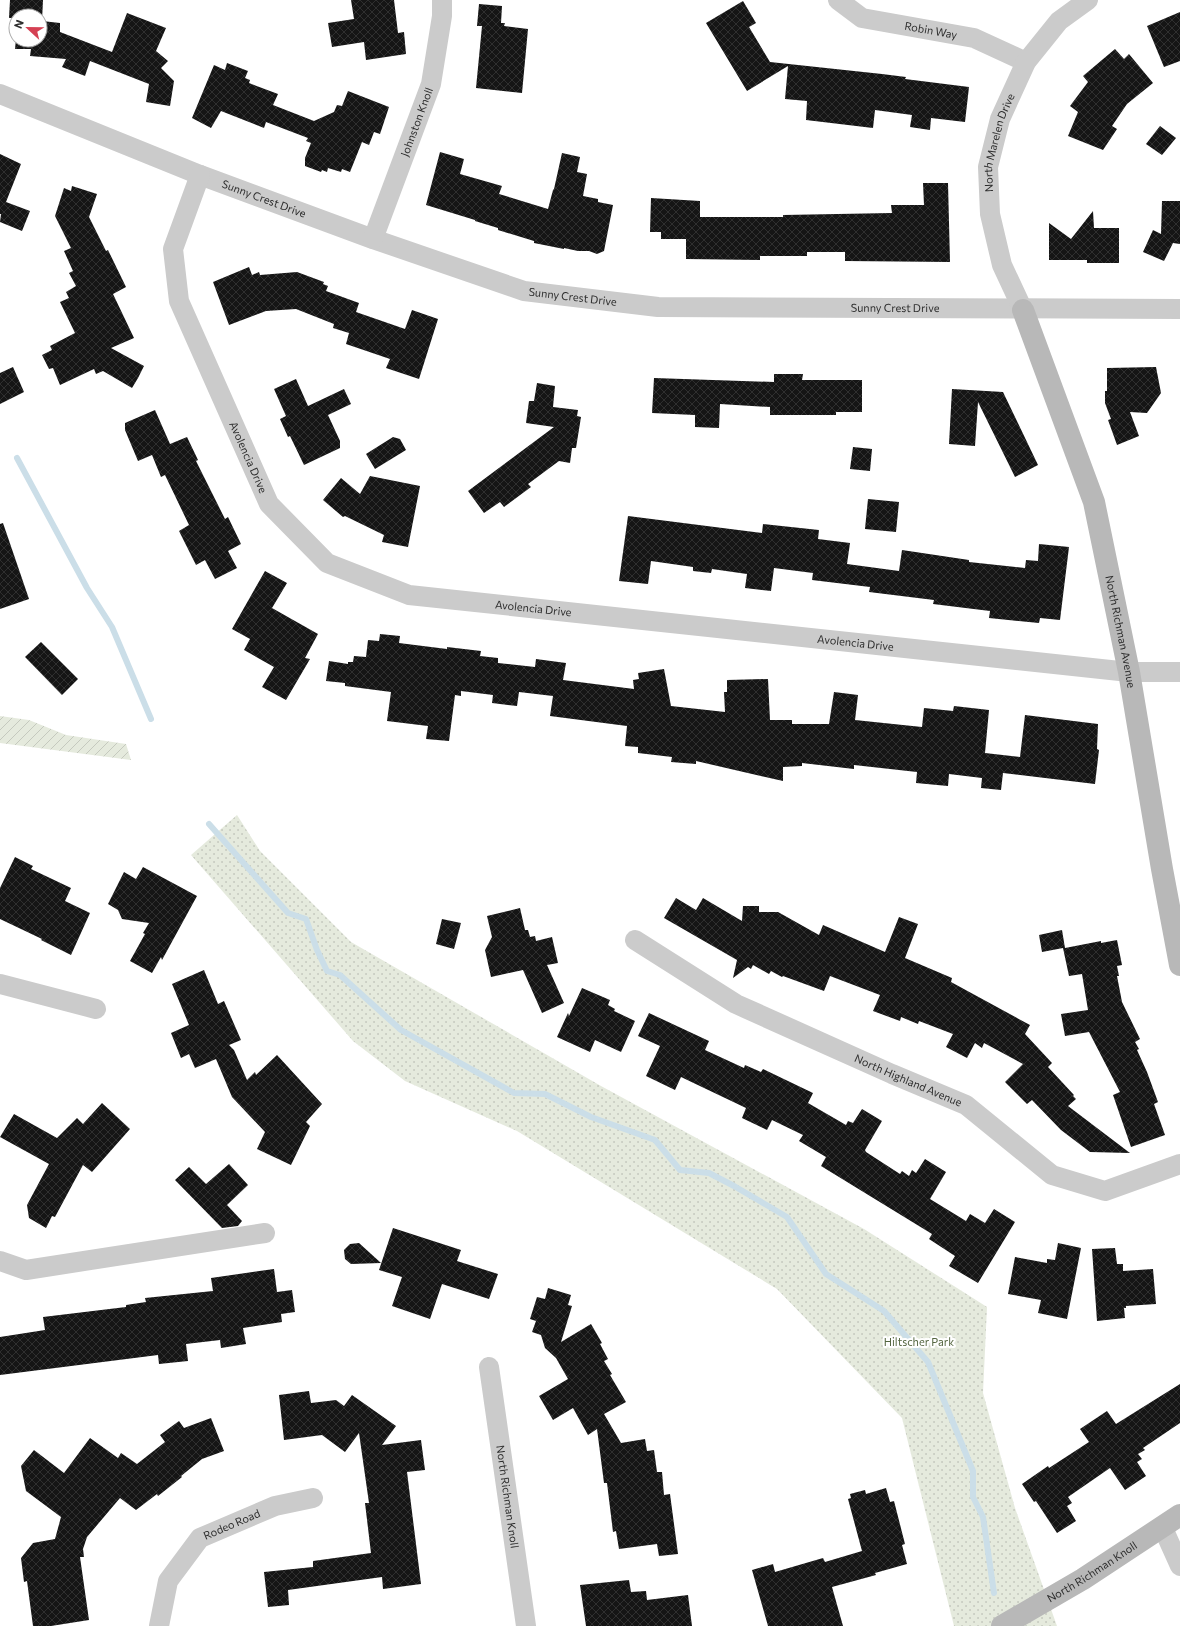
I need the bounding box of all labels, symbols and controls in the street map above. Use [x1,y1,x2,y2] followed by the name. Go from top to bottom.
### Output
[8,8,48,48] north arrow
[11,18,26,30] text: N
[904,19,959,41] street label: Robin Way
[398,85,435,158] street label: Johnston Knoll
[981,91,1017,192] street label: North Marelen Drive
[220,177,308,220] street label: Sunny Crest Drive
[528,285,618,308] street label: Sunny Crest Drive
[851,301,940,314] street label: Sunny Crest Drive
[227,419,270,495] street label: Avolencia Drive
[1103,574,1139,689] street label: North Richman Avenue
[494,597,573,618] street label: Avolencia Drive
[817,632,895,653] street label: Avolencia Drive
[853,1051,964,1109] street label: North Highland Avenue
[884,1335,954,1348] park label: Hiltscher Park
[494,1444,522,1549] street label: North Richman Knoll
[201,1506,262,1542] street label: Rodeo Road
[1044,1538,1139,1605] street label: North Richman Knoll

